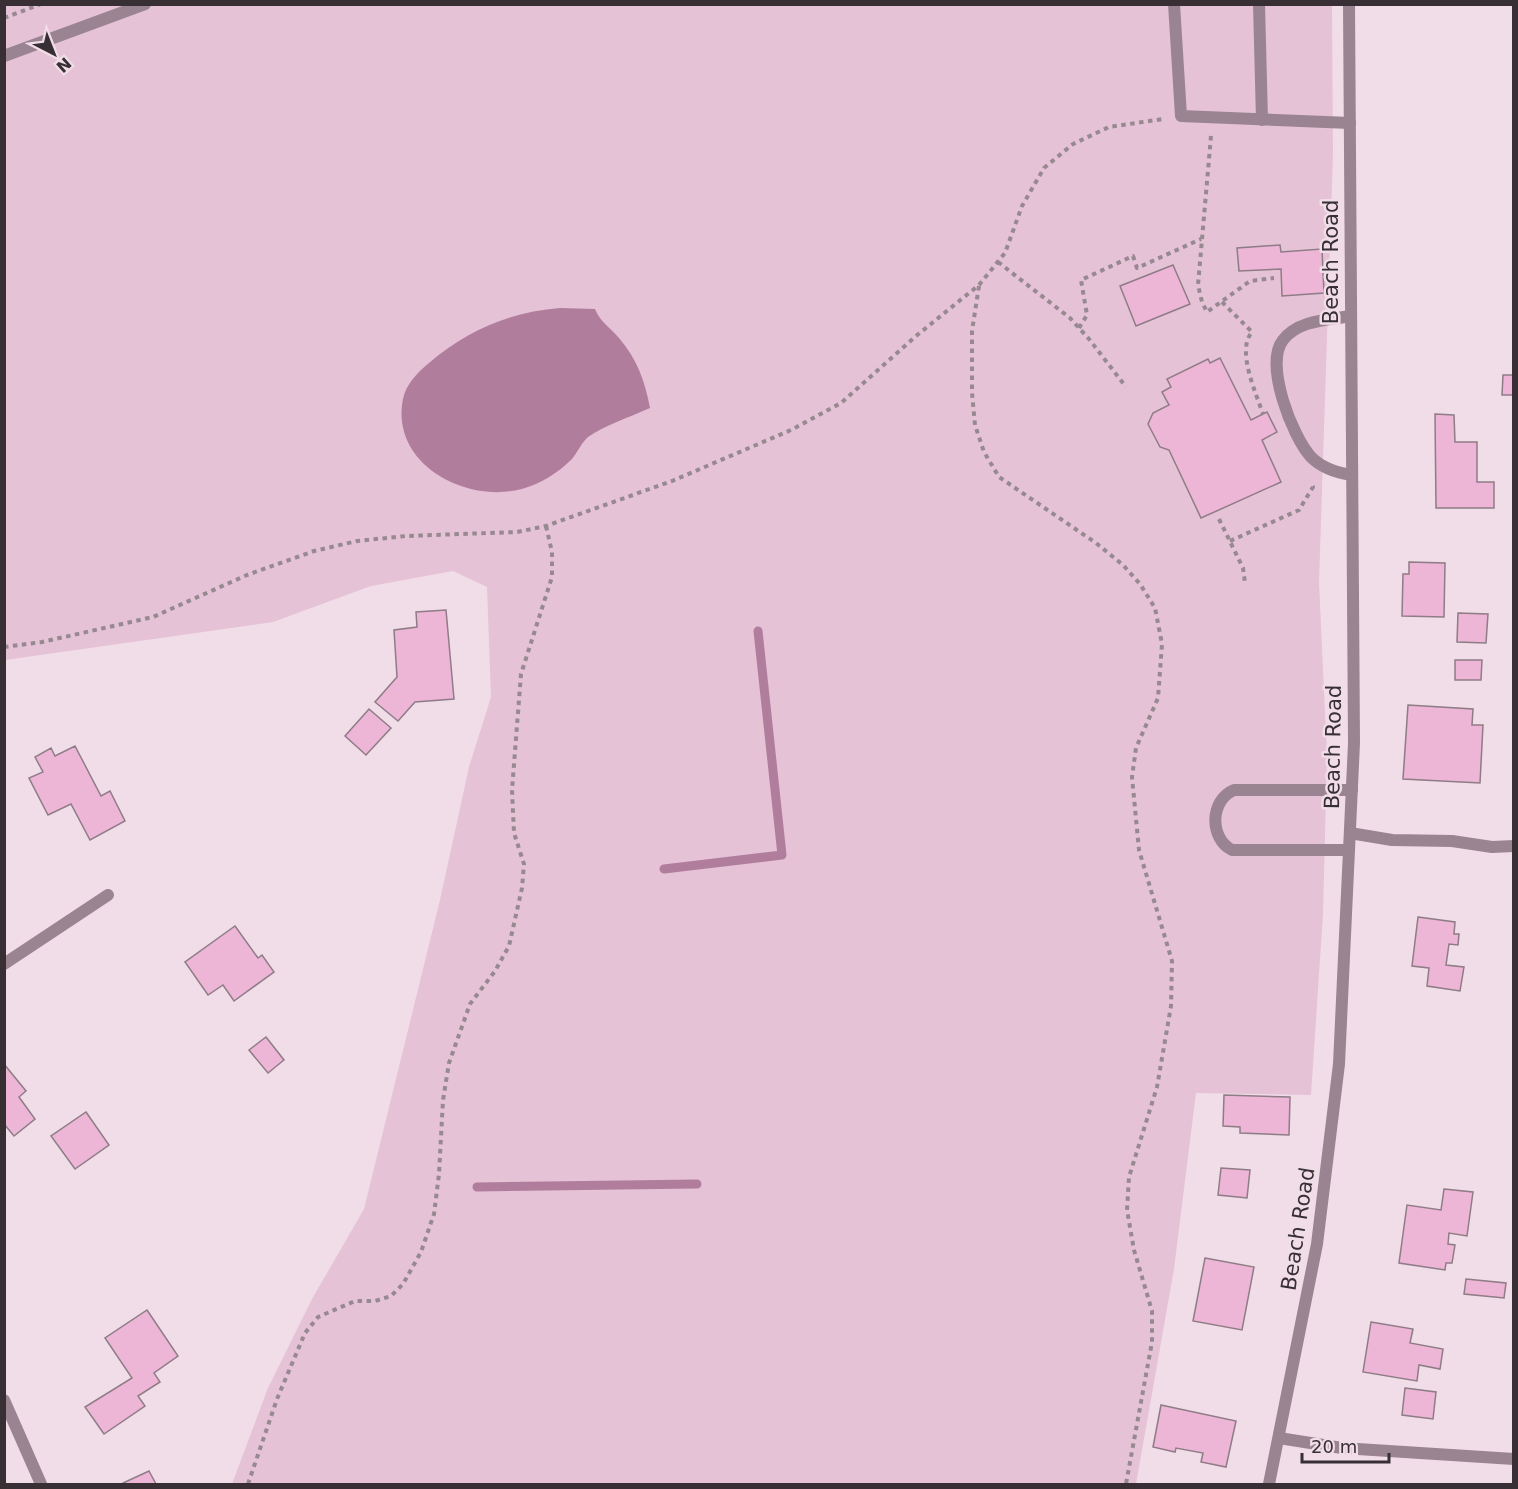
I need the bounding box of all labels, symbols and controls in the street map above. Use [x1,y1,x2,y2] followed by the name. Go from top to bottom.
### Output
[24,24,84,84] north arrow
[52,53,75,76] text: N
[1319,200,1343,324] street label: Beach Road
[1320,685,1346,809] street label: Beach Road
[1276,1166,1320,1292] street label: Beach Road
[1302,1426,1389,1464] scale bar
[1311,1436,1357,1457] text: 20 m

